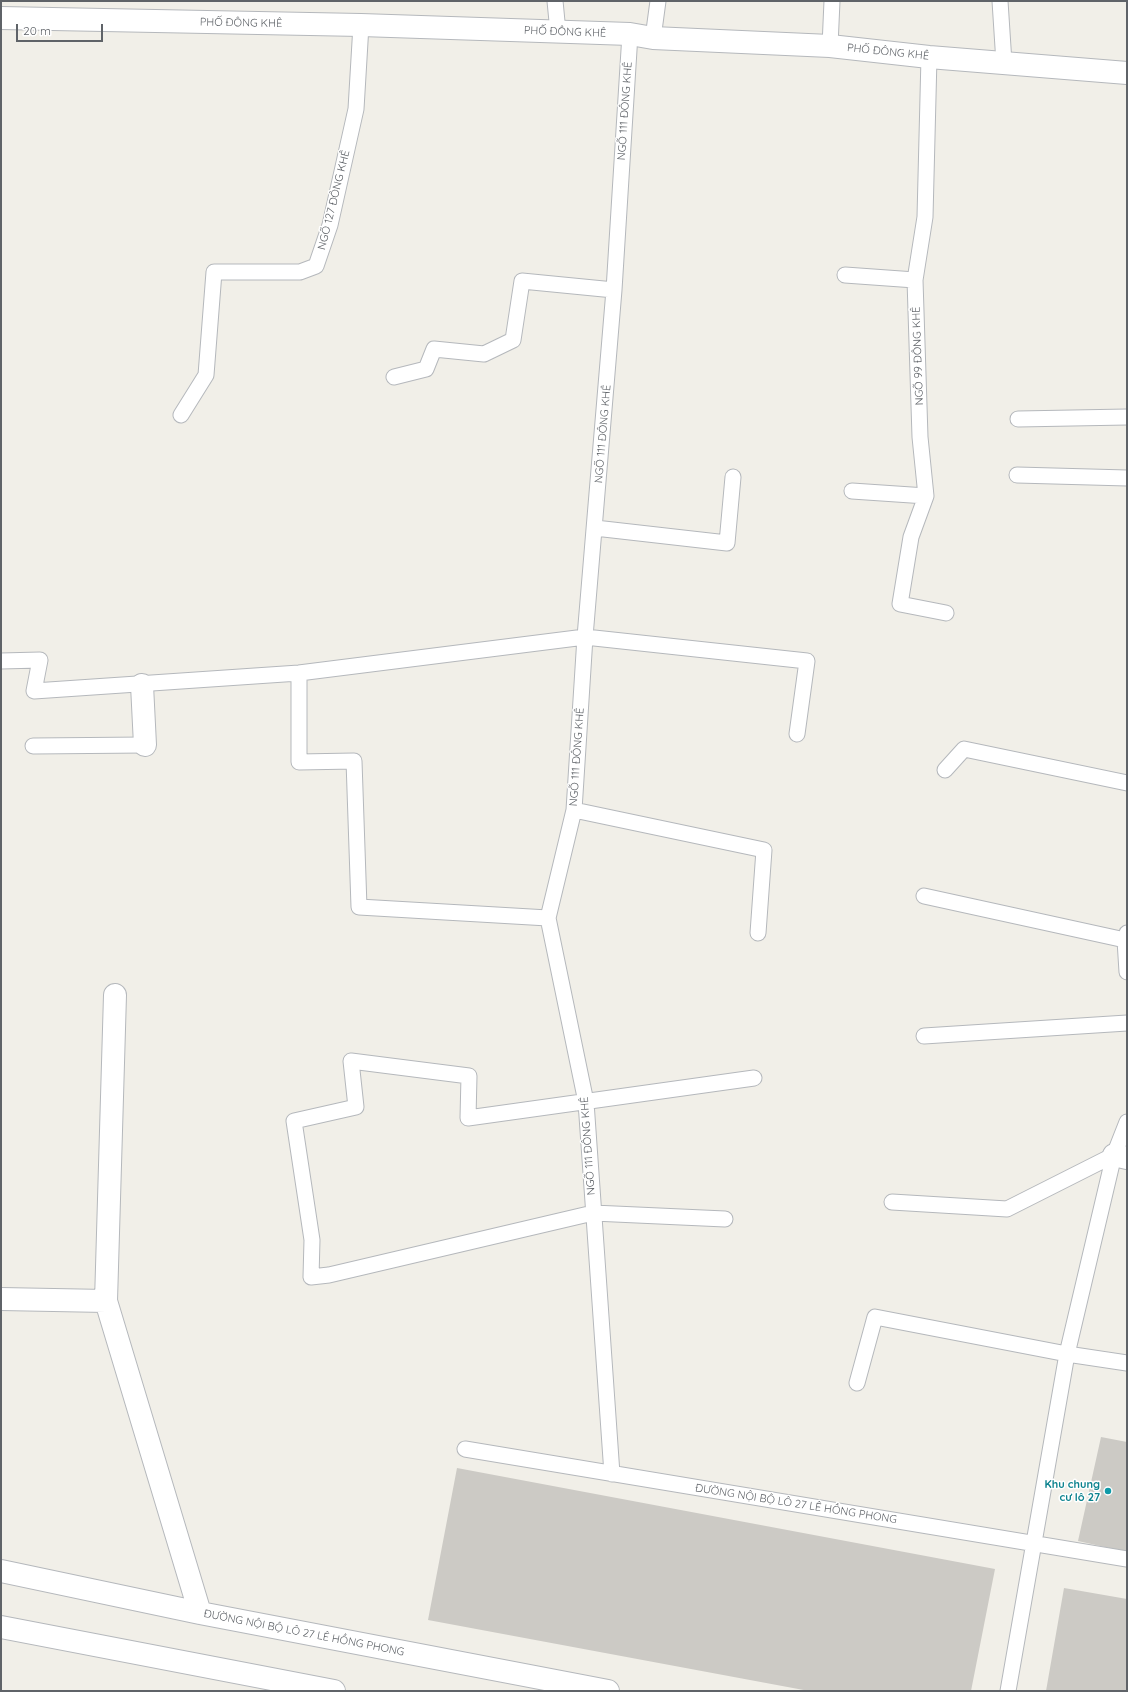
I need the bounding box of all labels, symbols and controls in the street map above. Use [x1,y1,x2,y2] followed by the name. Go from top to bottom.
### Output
[18,16,105,42] scale bar
[200,16,282,30] street label: PHỐ ĐÔNG KHÊ
[23,23,51,38] text: 20 m
[524,24,606,40] street label: PHỐ ĐÔNG KHÊ
[846,41,930,63] street label: PHỐ ĐÔNG KHÊ
[615,61,635,161] street label: NGÕ 111 ĐÔNG KHÊ
[315,149,353,251] street label: NGÕ 127 ĐÔNG KHÊ
[910,306,926,406] street label: NGÕ 99 ĐÔNG KHÊ
[592,384,614,484] street label: NGÕ 111 ĐÔNG KHÊ
[567,707,587,807] street label: NGÕ 111 ĐÔNG KHÊ
[578,1096,598,1196] street label: NGÕ 111 ĐÔNG KHÊ
[1045,1478,1100,1504] place label: Khu chung cư lô 27
[694,1482,898,1526] street label: ĐƯỜNG NỘI BỘ LÔ 27 LÊ HỒNG PHONG
[1103,1486,1113,1496] marker: Khu chung cư lô 27
[203,1607,405,1659] street label: ĐƯỜNG NỘI BỘ LÔ 27 LÊ HỒNG PHONG

